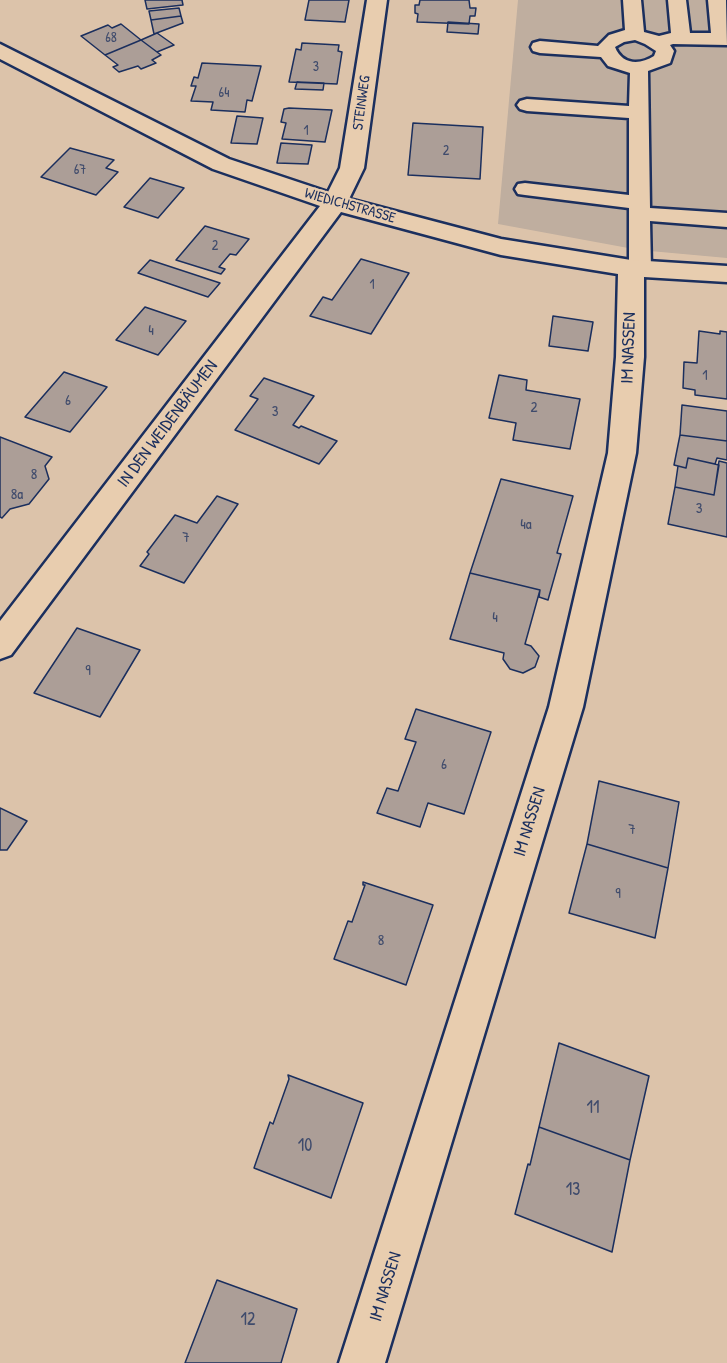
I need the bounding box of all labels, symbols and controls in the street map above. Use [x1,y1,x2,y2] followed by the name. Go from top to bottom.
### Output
[105,30,117,46] house number: 68
[313,59,319,75] house number: 3
[349,74,375,132] street label: STEINWEG
[219,85,229,101] house number: 64
[303,123,309,139] house number: 1
[443,143,449,159] house number: 2
[74,162,86,178] house number: 67
[302,184,398,228] street label: WIEDICHSTRASSE
[212,238,218,254] house number: 2
[369,277,375,293] house number: 1
[617,312,641,384] street label: IM NASSEN
[148,322,154,340] house number: 4
[113,356,223,492] street label: IN DEN WEIDENBÄUMEN
[702,367,708,385] house number: 1
[65,392,71,410] house number: 6
[530,399,538,417] house number: 2
[272,403,278,421] house number: 3
[31,466,37,484] house number: 8
[11,486,23,504] house number: 8a
[696,500,702,518] house number: 3
[520,516,532,534] house number: 4a
[182,529,190,547] house number: 7
[492,609,498,627] house number: 4
[85,662,91,680] house number: 9
[441,756,447,774] house number: 6
[509,785,551,859] street label: IM NASSEN
[628,821,636,839] house number: 7
[615,885,621,903] house number: 9
[378,932,384,950] house number: 8
[586,1097,600,1119] house number: 11
[298,1135,312,1157] house number: 10
[566,1179,580,1201] house number: 13
[365,1250,407,1324] street label: IM NASSEN
[241,1309,255,1331] house number: 12

